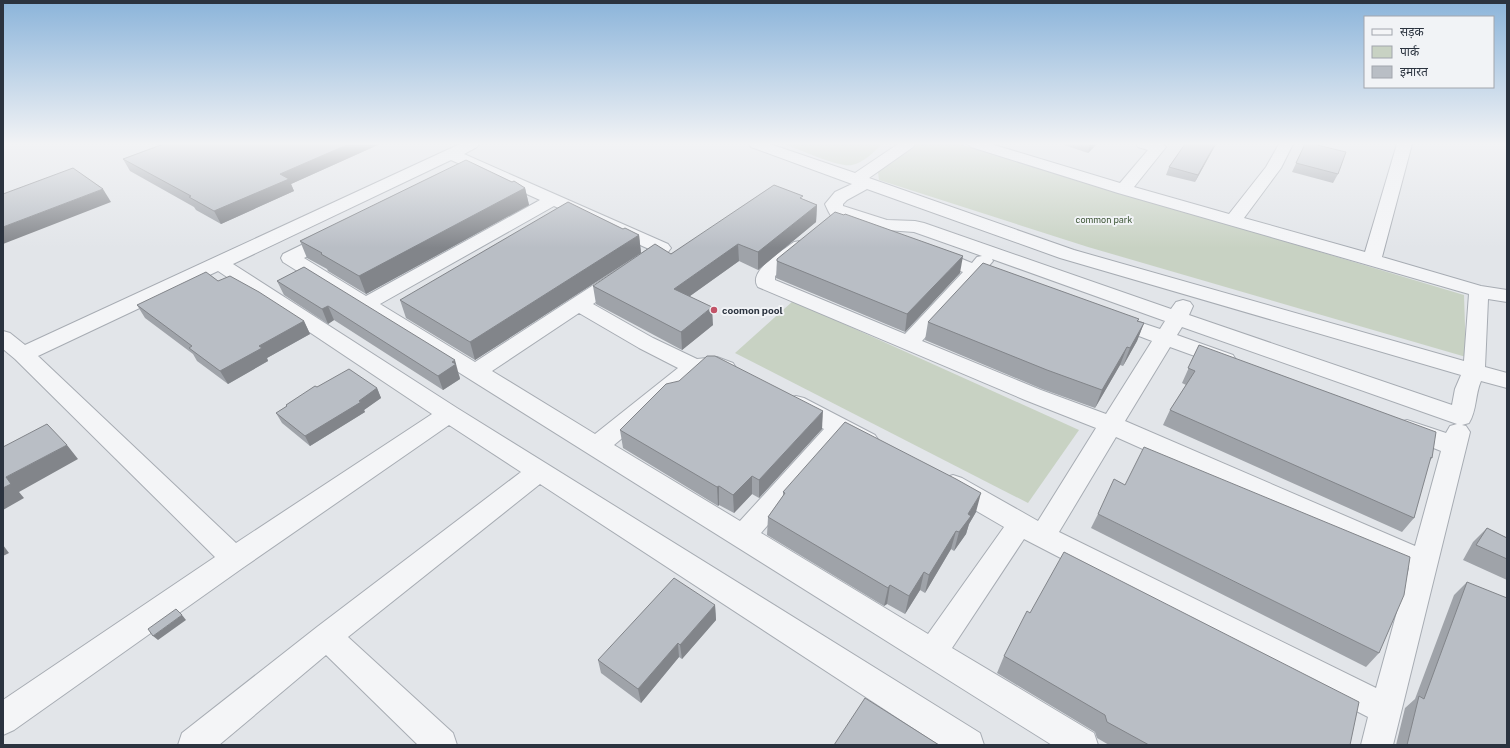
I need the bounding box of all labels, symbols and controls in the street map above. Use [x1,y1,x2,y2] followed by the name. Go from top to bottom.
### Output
[1364,16,1494,88] legend
[1400,25,1425,39] text: सड़क
[1400,45,1420,59] text: पार्क
[1400,65,1429,79] text: इमारत
[1076,214,1132,225] park label: common park
[722,304,783,316] place label: coomon pool
[709,305,719,315] marker: coomon pool

